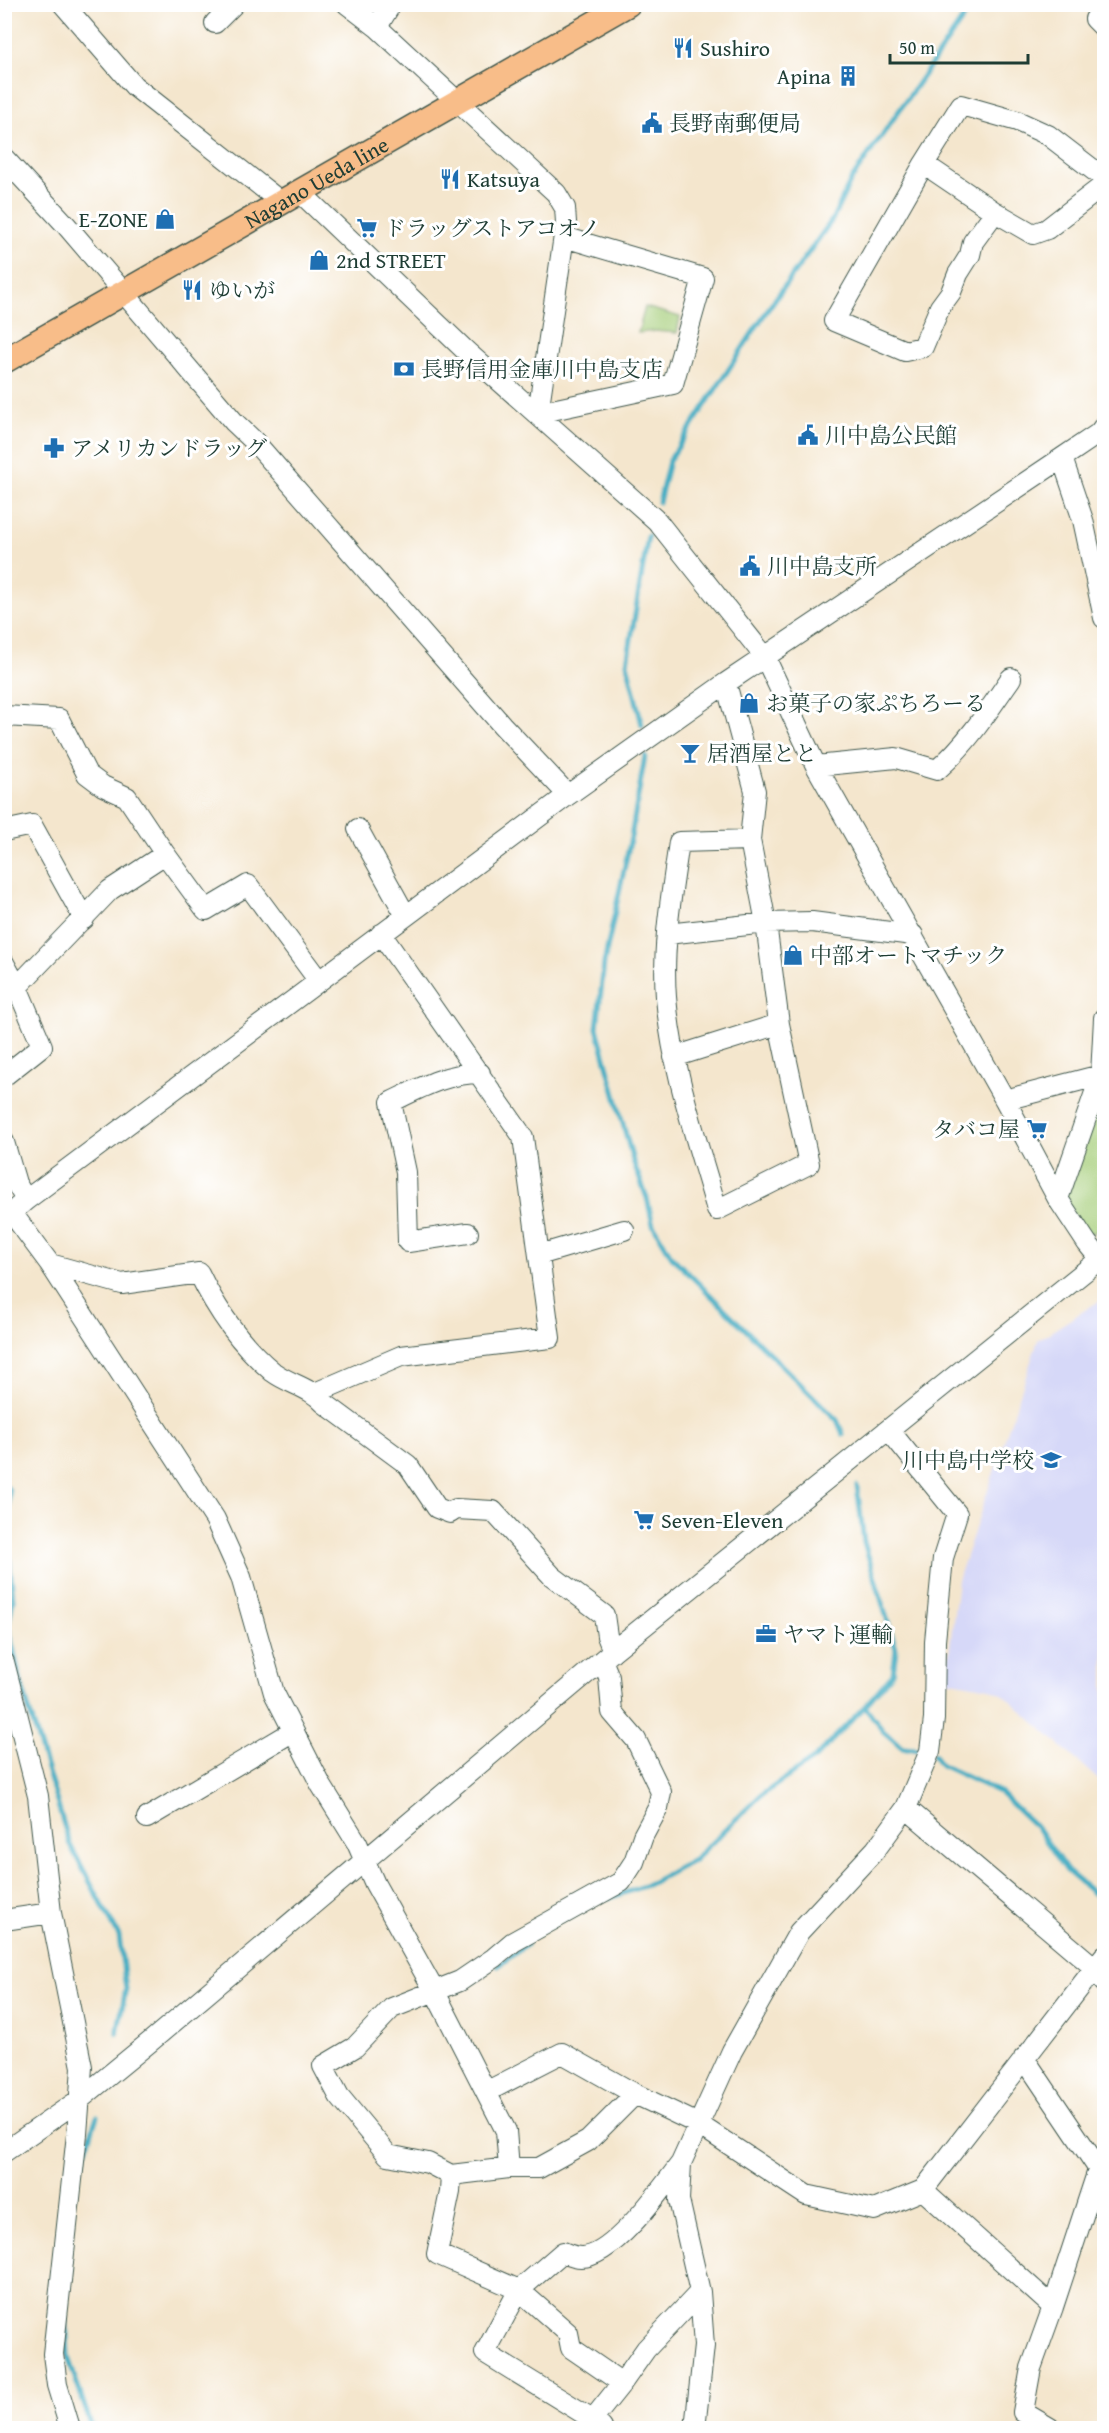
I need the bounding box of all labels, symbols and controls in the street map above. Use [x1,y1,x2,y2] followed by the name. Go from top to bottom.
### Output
[890,27,1028,65] scale bar
[700,32,770,64] place label: Sushiro
[899,34,935,61] text: 50 m
[671,36,695,60] restaurant icon: Sushiro
[777,60,832,92] place label: Apina
[836,64,860,88] building icon: Apina
[669,107,801,139] place label: 長野南郵便局
[640,111,664,135] public building icon: 長野南郵便局
[238,128,395,236] street label: Nagano Ueda line
[467,163,540,195] place label: Katsuya
[438,167,462,191] restaurant icon: Katsuya
[79,203,148,235] place label: E-ZONE
[153,207,177,231] shop icon: E-ZONE
[384,212,600,244] place label: ドラッグストアコオノ
[355,216,379,240] supermarket icon: ドラッグストアコオノ
[336,244,446,276] place label: 2nd STREET
[307,248,331,272] shop icon: 2nd STREET
[209,274,275,306] place label: ゆいが
[180,278,204,302] restaurant icon: ゆいが
[421,353,663,385] place label: 長野信用金庫川中島支店
[392,357,416,381] bank icon: 長野信用金庫川中島支店
[825,419,957,451] place label: 川中島公民館
[796,423,820,447] public building icon: 川中島公民館
[71,432,267,464] place label: アメリカンドラッグ
[42,436,66,460] pharmacy icon: アメリカンドラッグ
[767,550,877,582] place label: 川中島支所
[738,554,762,578] public building icon: 川中島支所
[766,687,986,719] place label: お菓子の家ぷちろーる
[737,691,761,715] shop icon: お菓子の家ぷちろーる
[707,737,817,769] place label: 居酒屋とと
[678,741,702,765] bar icon: 居酒屋とと
[810,939,1007,971] place label: 中部オートマチック
[781,943,805,967] shop icon: 中部オートマチック
[932,1113,1020,1145] place label: タバコ屋
[1025,1117,1049,1141] supermarket icon: タバコ屋
[902,1444,1034,1476] place label: 川中島中学校
[1039,1448,1063,1472] school or university icon: 川中島中学校
[661,1504,784,1536] place label: Seven-Eleven
[632,1508,656,1532] supermarket icon: Seven-Eleven
[783,1618,893,1650] place label: ヤマト運輸
[754,1622,778,1646] office icon: ヤマト運輸

